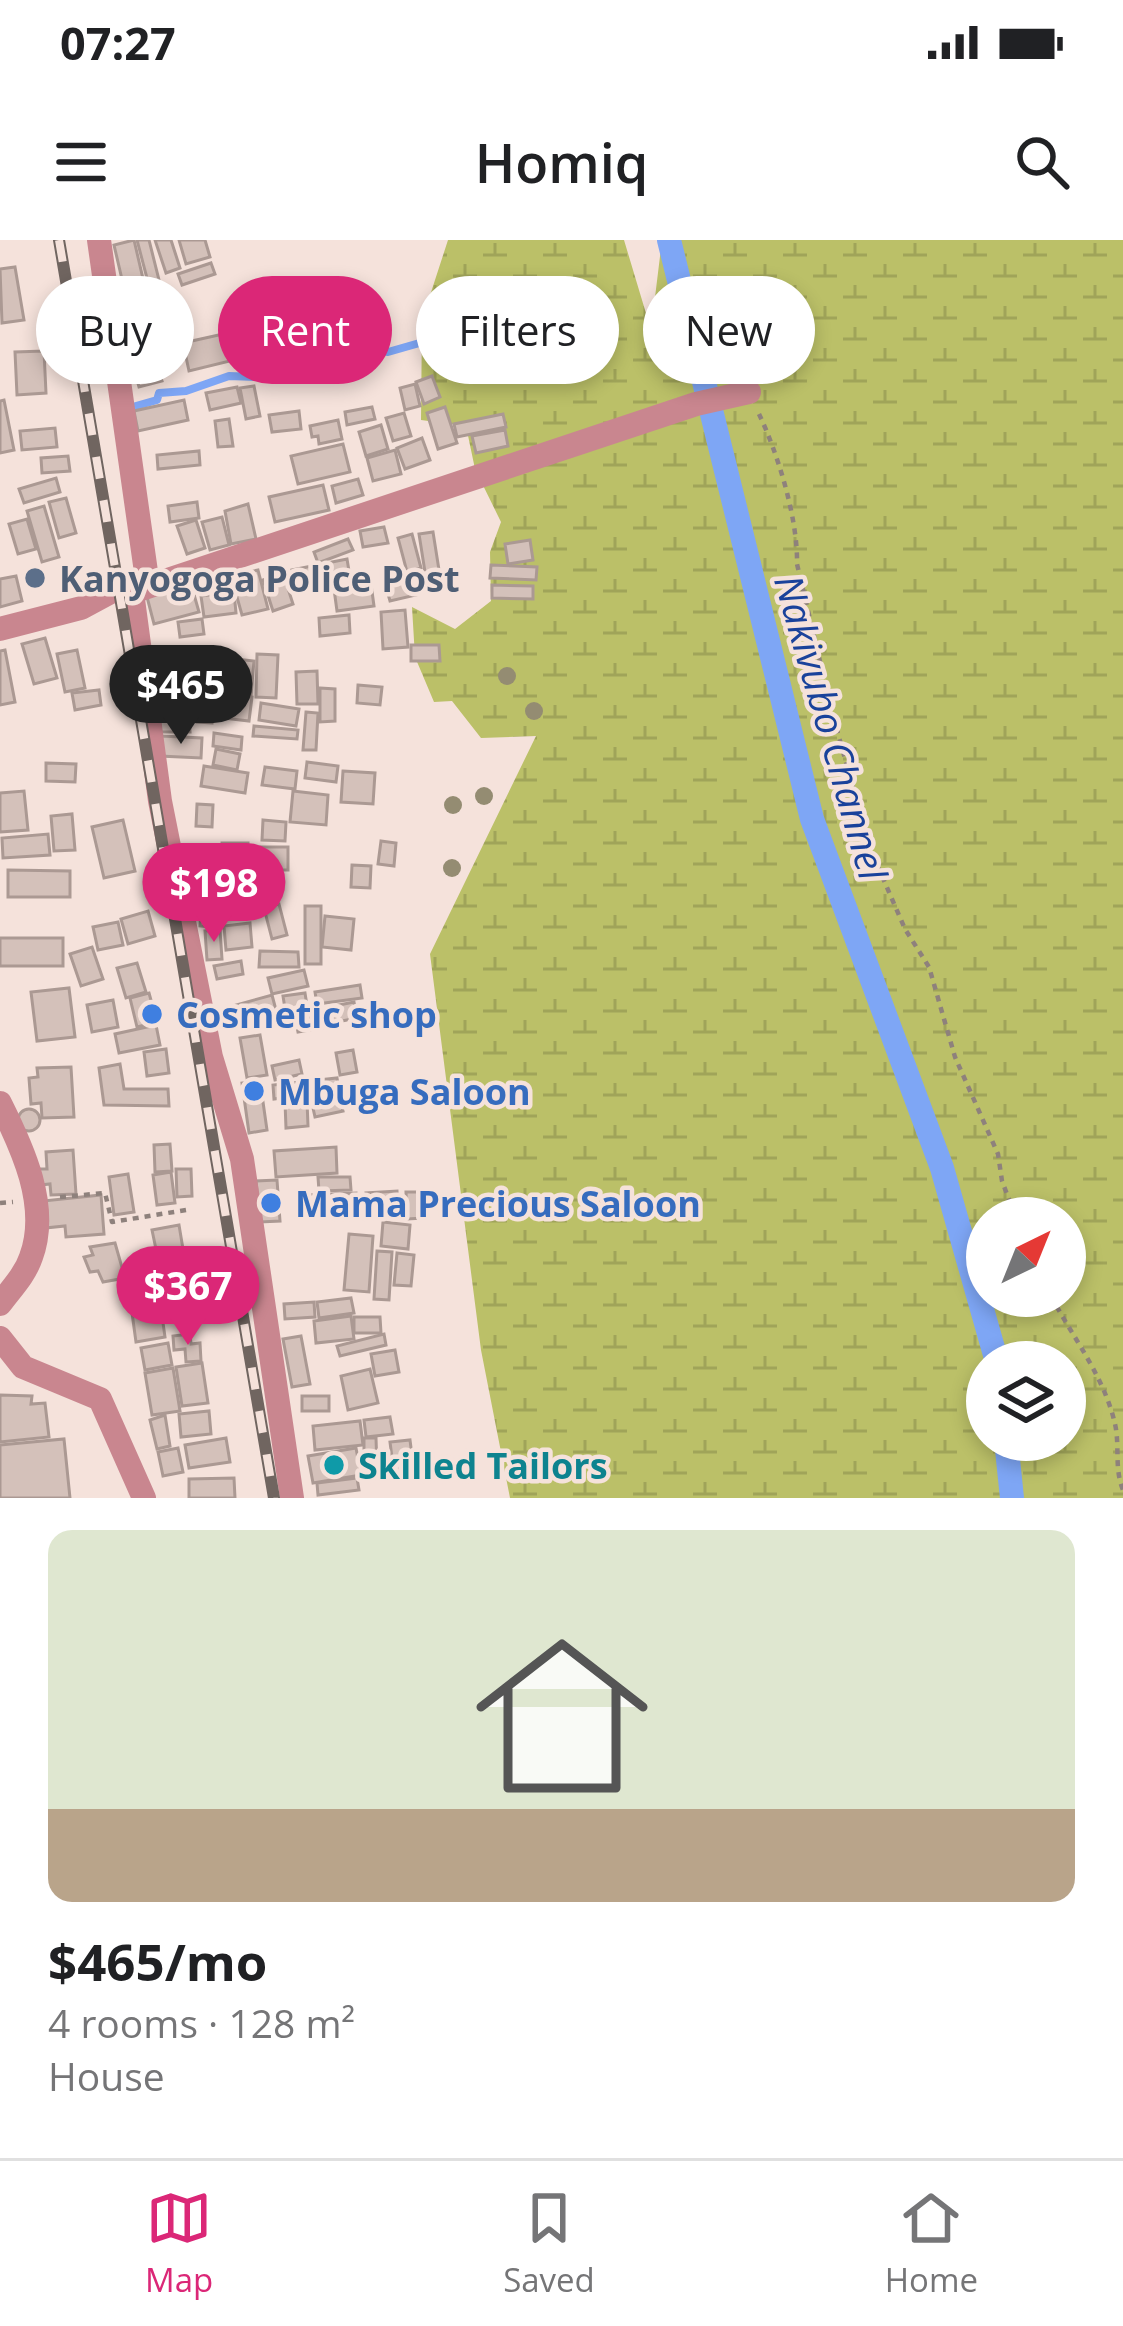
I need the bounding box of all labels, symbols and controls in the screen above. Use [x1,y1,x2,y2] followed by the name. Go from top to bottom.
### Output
[60,12,176,73] text: 07:27
[475,125,648,199] text: Homiq
[48,129,114,195] icon: menu
[1009,129,1075,195] icon: search
[36,276,194,384] chip: Buy
[218,276,392,384] chip: Rent
[416,276,619,384] chip: Filters
[643,276,815,384] chip: New
[59,554,460,603] place label: Kanyogoga Police Post
[22,565,48,591] marker: Kanyogoga Police Post
[763,568,901,887] water label: Nakivubo Channel
[110,645,252,747] pin: $465
[136,657,226,710] text: $465
[143,843,285,945] pin: $198
[169,855,259,908] text: $198
[176,990,437,1039] place label: Cosmetic shop
[139,1001,165,1027] marker: Cosmetic shop
[278,1067,531,1116] place label: Mbuga Saloon
[241,1078,267,1104] marker: Mbuga Saloon
[295,1179,701,1228] place label: Mama Precious Saloon
[258,1190,284,1216] marker: Mama Precious Saloon
[966,1197,1086,1317] north arrow
[966,1197,1086,1461] map controls
[117,1246,259,1348] pin: $367
[143,1258,233,1311] text: $367
[966,1341,1086,1461] button: layers
[358,1441,608,1490] place label: Skilled Tailors
[321,1452,347,1478] marker: Skilled Tailors
[454,1608,670,1824] icon: home
[48,1926,267,1996] text: $465/mo
[48,1996,355,2049] text: 4 rooms · 128 m²
[48,2049,165,2102] text: House
[145,2185,213,2302] tab: Map
[503,2185,595,2302] tab: Saved
[885,2185,978,2302] tab: Home

